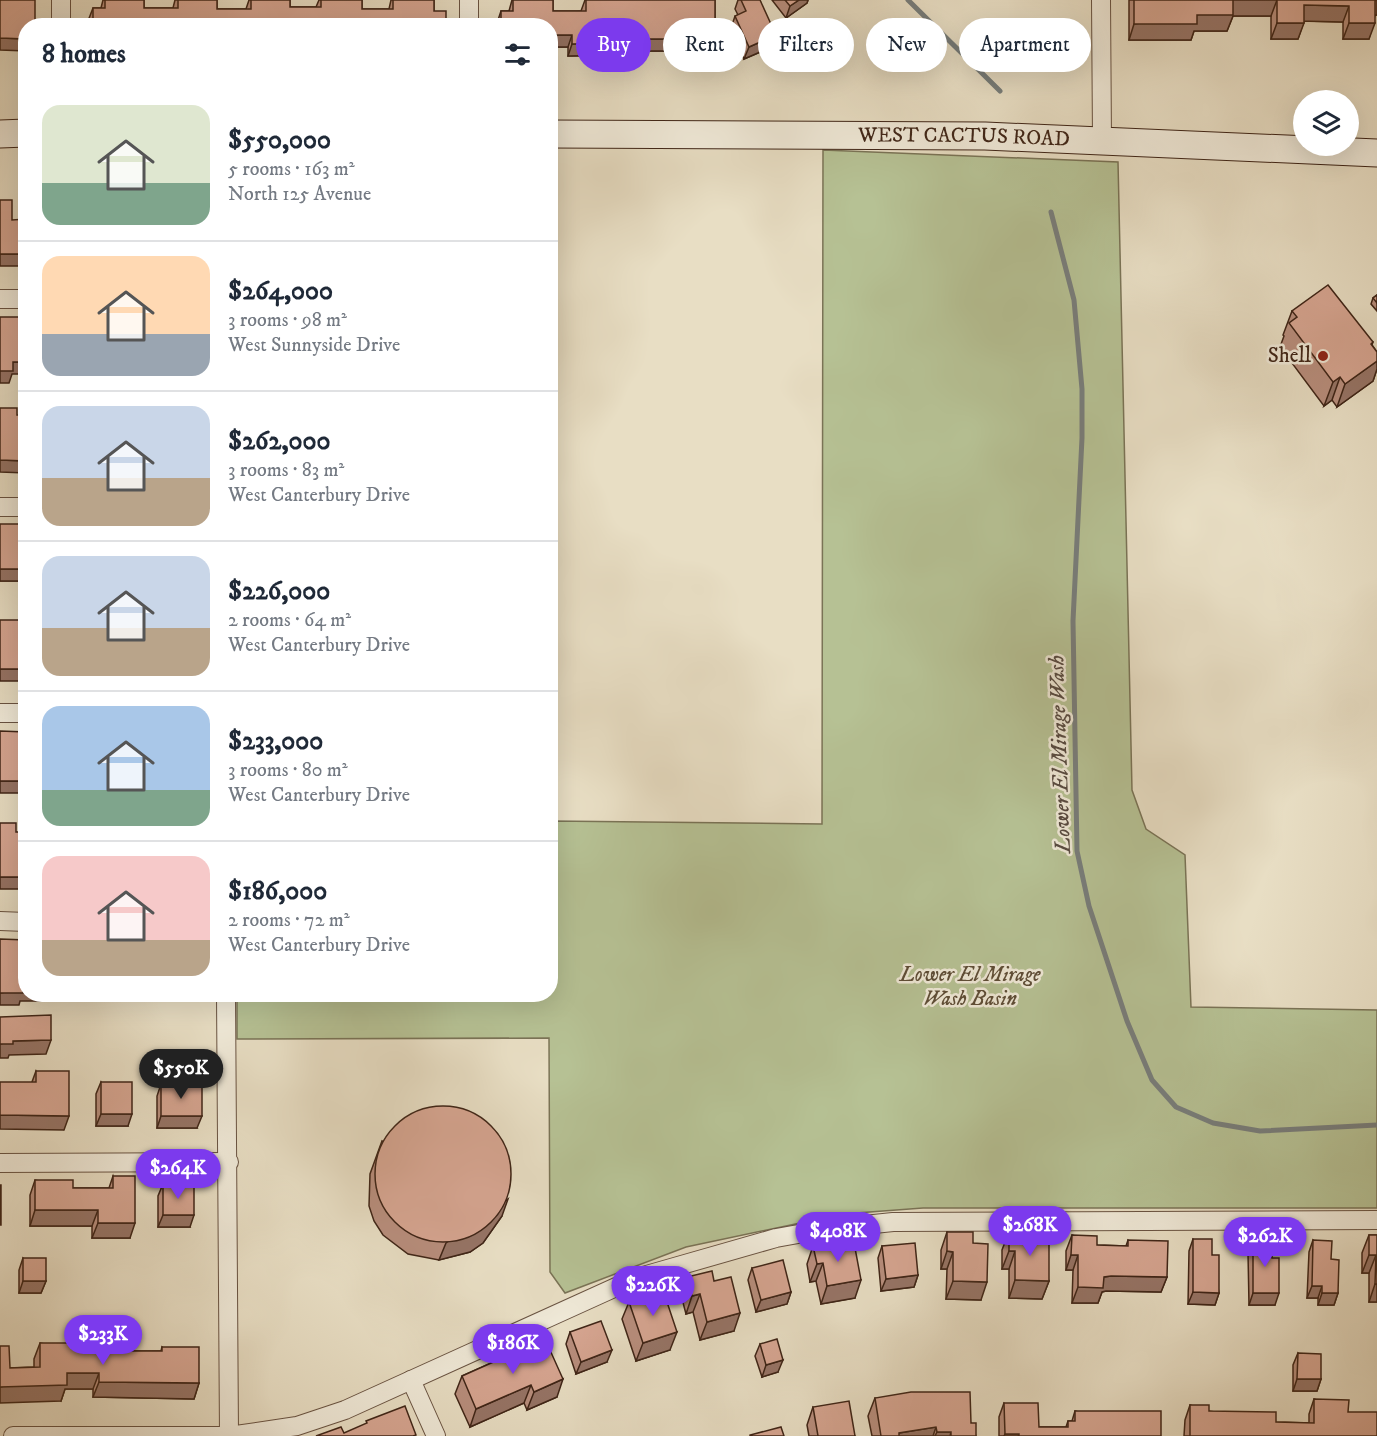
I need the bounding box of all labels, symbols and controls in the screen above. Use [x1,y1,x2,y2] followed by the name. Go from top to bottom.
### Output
[576,18,651,72] chip: Buy
[663,18,746,72] chip: Rent
[758,18,854,72] chip: Filters
[866,18,947,72] chip: New
[959,18,1091,72] chip: Apartment
[42,38,126,71] text: 8 homes
[501,38,534,71] icon: filters
[1293,90,1359,156] map controls
[1293,90,1359,156] button: layers
[857,122,1070,153] street label: WEST CACTUS ROAD
[228,124,331,157] text: $550,000
[90,129,162,201] icon: home
[228,157,355,182] text: 5 rooms · 163 m²
[228,182,371,207] text: North 125 Avenue
[228,275,333,308] text: $264,000
[90,280,162,352] icon: home
[228,308,347,333] text: 3 rooms · 98 m²
[228,333,400,358] text: West Sunnyside Drive
[1268,343,1312,369] place label: Shell
[1316,349,1330,363] marker: Shell
[228,425,331,458] text: $262,000
[90,430,162,502] icon: home
[228,458,344,483] text: 3 rooms · 83 m²
[228,483,410,508] text: West Canterbury Drive
[228,575,330,608] text: $226,000
[90,580,162,652] icon: home
[228,608,351,633] text: 2 rooms · 64 m²
[228,633,410,658] text: West Canterbury Drive
[1043,655,1077,855] water label: Lower El Mirage Wash
[228,725,323,758] text: $233,000
[90,730,162,802] icon: home
[228,758,348,783] text: 3 rooms · 80 m²
[228,783,410,808] text: West Canterbury Drive
[228,875,327,908] text: $186,000
[90,880,162,952] icon: home
[228,908,350,933] text: 2 rooms · 72 m²
[228,933,410,958] text: West Canterbury Drive
[899,962,1041,1012] park label: Lower El Mirage Wash Basin
[139,1049,223,1100] pin: $550K
[153,1056,209,1081] text: $550K
[136,1149,220,1200] pin: $264K
[150,1156,206,1181] text: $264K
[988,1206,1072,1257] pin: $268K
[796,1212,880,1263] pin: $408K
[1002,1213,1058,1238] text: $268K
[1223,1217,1307,1268] pin: $262K
[809,1219,867,1244] text: $408K
[1237,1224,1293,1249] text: $262K
[611,1266,695,1317] pin: $226K
[625,1273,681,1298] text: $226K
[61,1315,145,1366] pin: $233K
[78,1322,128,1347] text: $233K
[471,1324,555,1375] pin: $186K
[487,1331,539,1356] text: $186K

